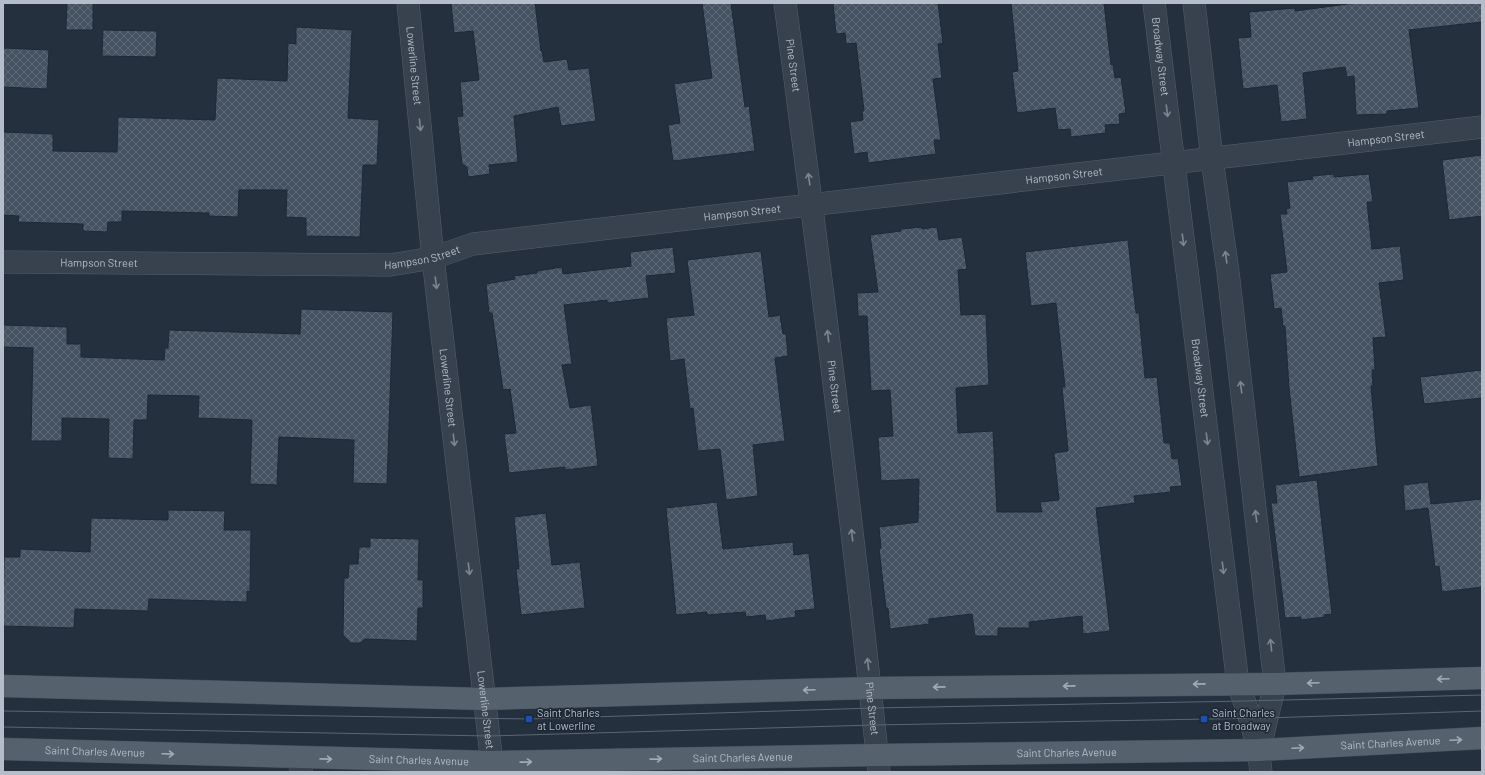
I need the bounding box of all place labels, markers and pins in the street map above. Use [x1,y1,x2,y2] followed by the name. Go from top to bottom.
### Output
[537,706,600,732] place label: Saint Charles at Lowerline
[1212,706,1275,732] place label: Saint Charles at Broadway
[524,714,534,724] marker: Saint Charles at Lowerline
[1199,714,1209,724] marker: Saint Charles at Broadway

